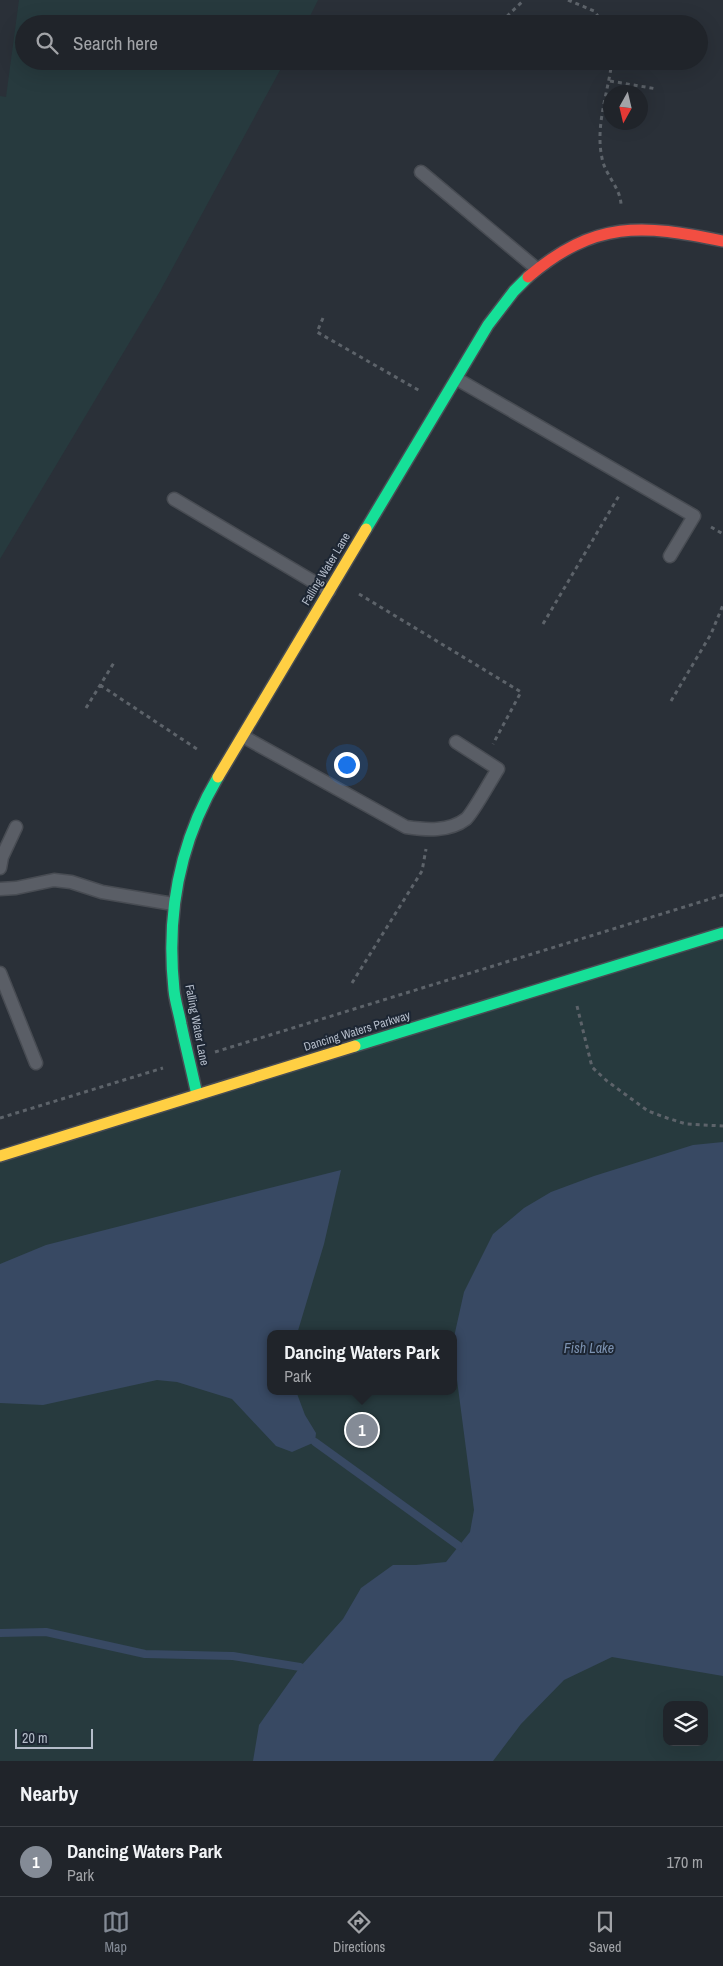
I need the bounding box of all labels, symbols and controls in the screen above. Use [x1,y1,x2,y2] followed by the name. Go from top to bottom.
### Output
[15,15,708,70] search box
[33,29,61,57] icon: search
[73,30,158,56] text: Search here
[603,85,648,130] north arrow
[298,530,354,608] street label: Falling Water Lane
[334,752,360,778] your location
[181,983,213,1067] street label: Falling Water Lane
[302,1007,412,1055] street label: Dancing Waters Parkway
[267,1330,457,1395] popup
[284,1339,440,1365] text: Dancing Waters Park
[564,1339,614,1357] water label: Fish Lake
[284,1365,311,1387] text: Park
[346,1411,378,1449] pin: 1
[663,1701,708,1746] map controls
[663,1701,708,1746] button: layers
[15,1726,92,1749] scale bar
[22,1729,48,1747] text: 20 m
[20,1779,78,1808] text: Nearby
[67,1838,222,1864] text: Dancing Waters Park
[32,1851,40,1873] text: 1
[667,1851,703,1873] text: 170 m
[67,1864,94,1886] text: Park
[102,1908,130,1956] tab: Map
[333,1908,385,1956] tab: Directions
[589,1908,621,1956] tab: Saved

